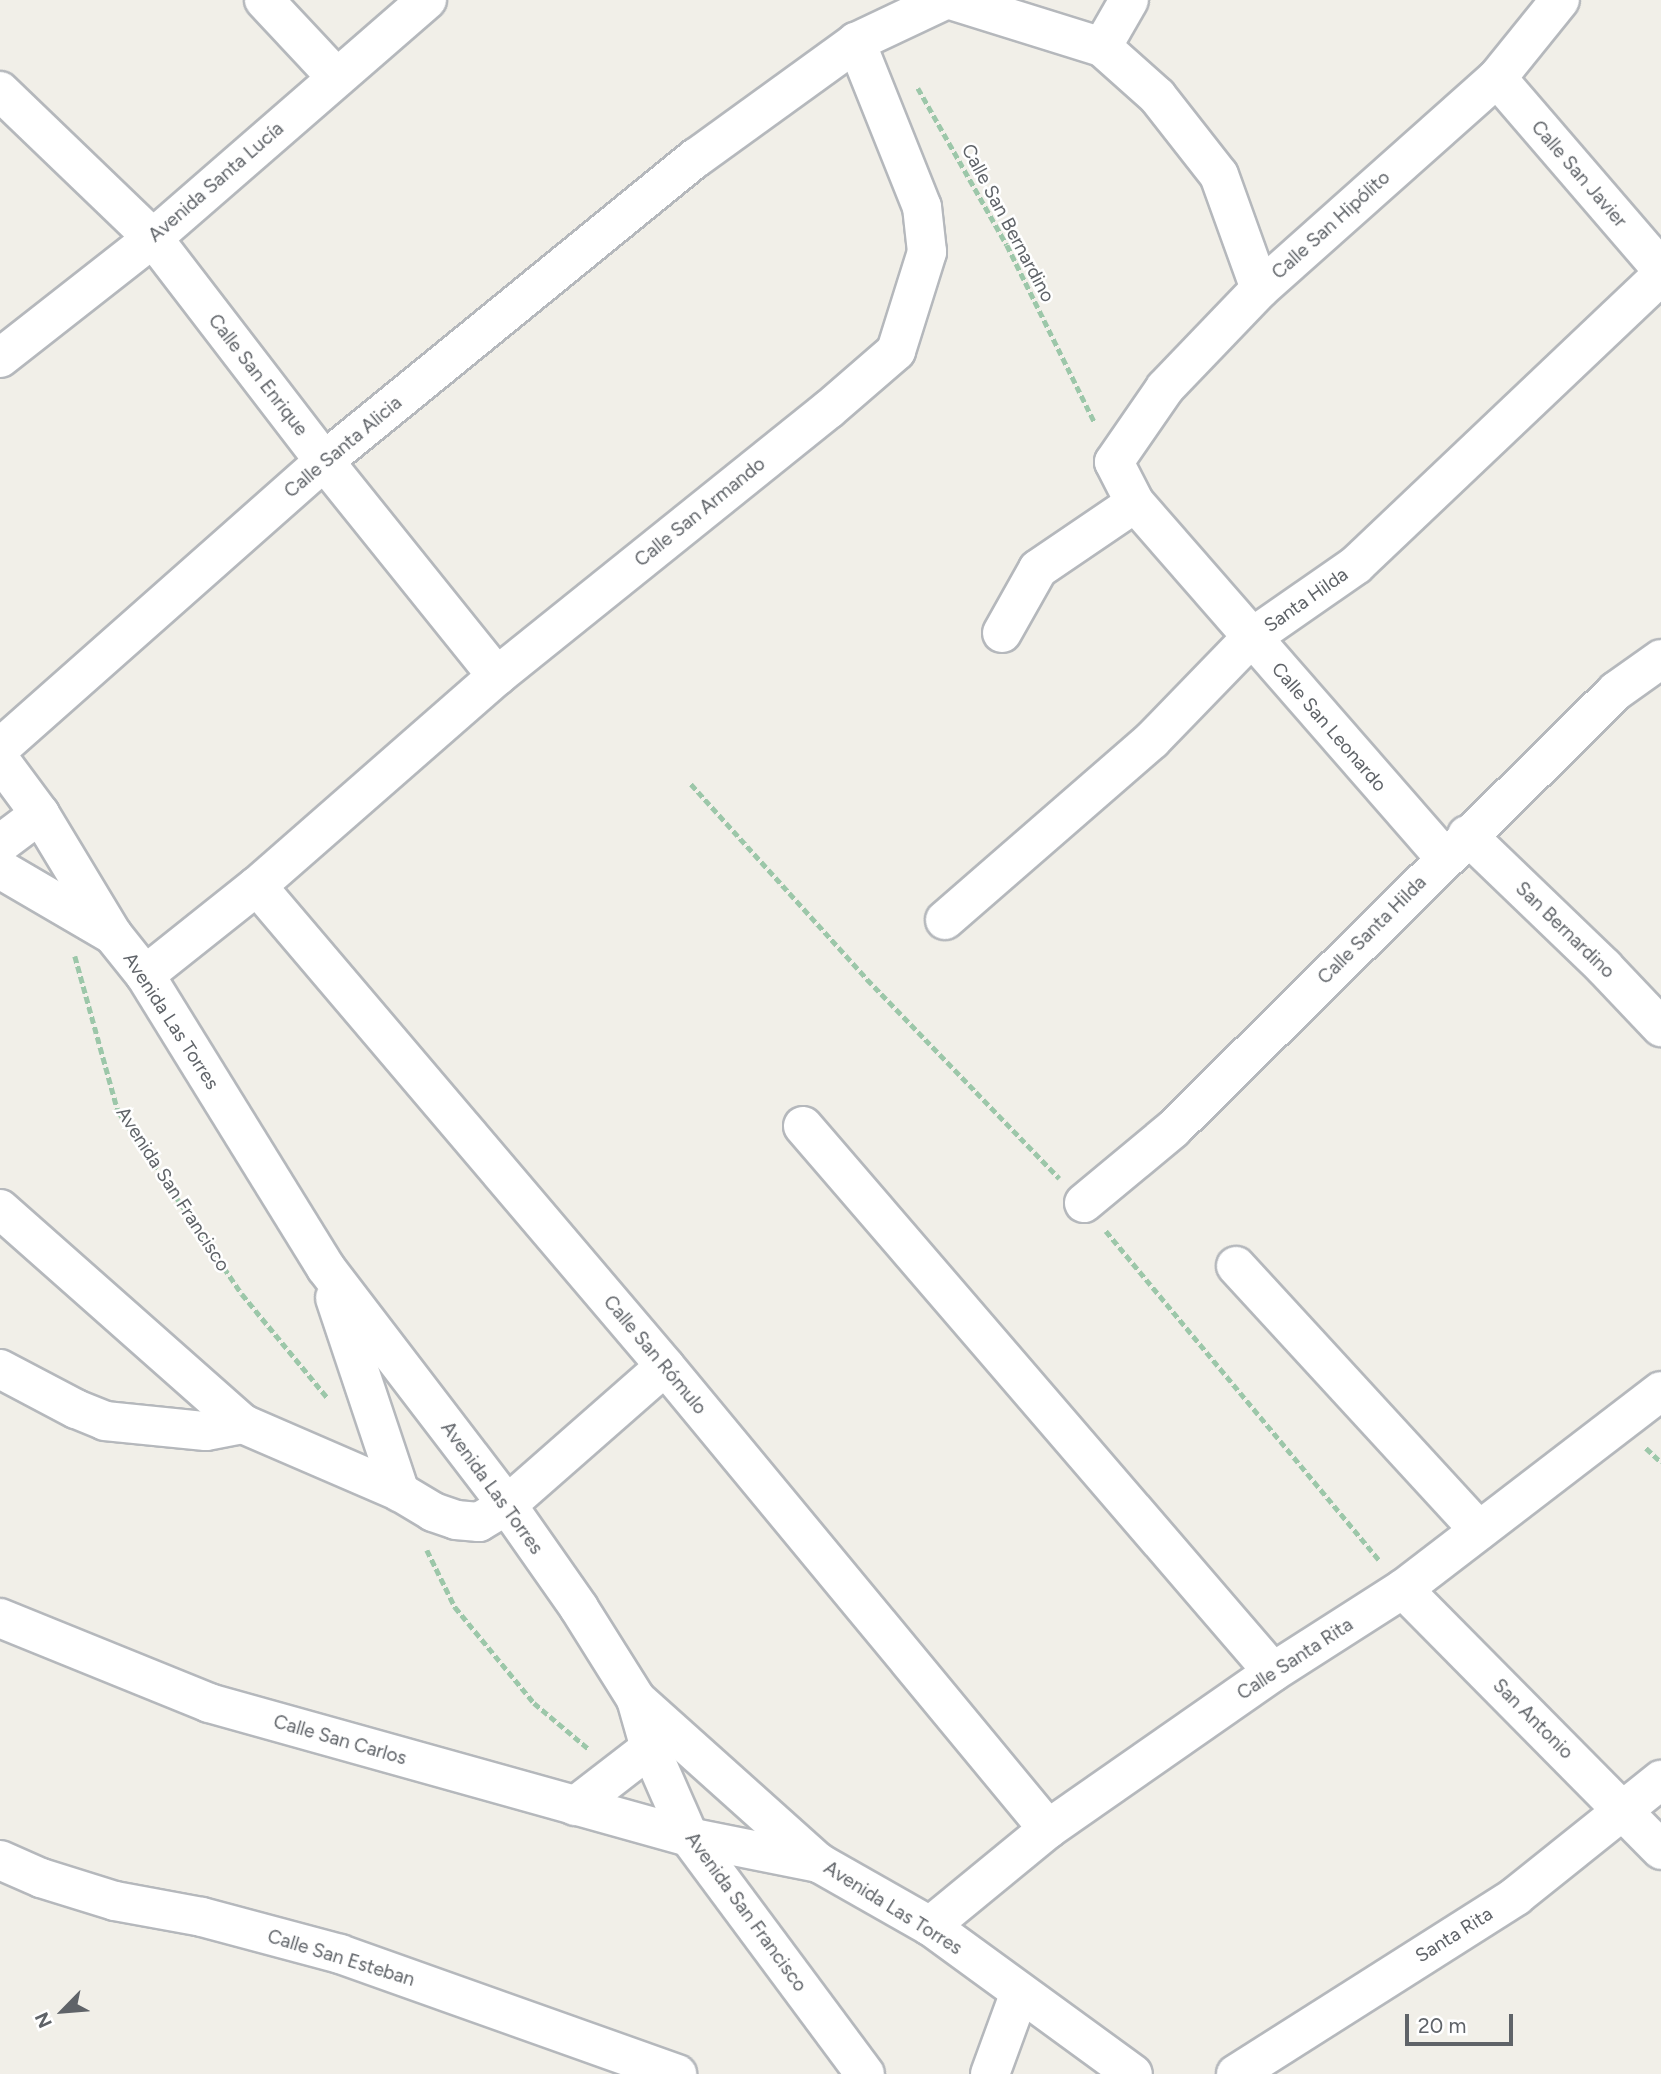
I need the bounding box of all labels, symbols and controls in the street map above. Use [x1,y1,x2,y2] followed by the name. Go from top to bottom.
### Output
[1526,116,1632,232] street label: Calle San Javier
[144,117,288,247] street label: Avenida Santa Lucía
[957,140,1059,306] street label: Calle San Bernardino
[1267,166,1395,284] street label: Calle San Hipólito
[203,310,313,440] street label: Calle San Enrique
[280,391,406,503] street label: Calle Santa Alicia
[630,452,770,572] street label: Calle San Armando
[1260,563,1352,637] street label: Santa Hilda
[1267,658,1391,796] street label: Calle San Leonardo
[1313,871,1431,989] street label: Calle Santa Hilda
[1511,877,1619,983] street label: San Bernardino
[118,948,224,1094] street label: Avenida Las Torres
[111,1102,235,1276] street label: Avenida San Francisco
[599,1291,711,1419] street label: Calle San Rómulo
[436,1417,548,1559] street label: Avenida Las Torres
[1233,1613,1357,1705] street label: Calle Santa Rita
[1488,1674,1578,1764] street label: San Antonio
[271,1710,409,1770] street label: Calle San Carlos
[680,1828,812,1996] street label: Avenida San Francisco
[820,1856,966,1960] street label: Avenida Las Torres
[1411,1902,1497,1968] street label: Santa Rita
[265,1925,417,1991] street label: Calle San Esteban
[28,1976,98,2046] north arrow
[1409,2000,1518,2044] scale bar
[30,2009,57,2032] text: N
[1418,2013,1466,2038] text: 20 m

